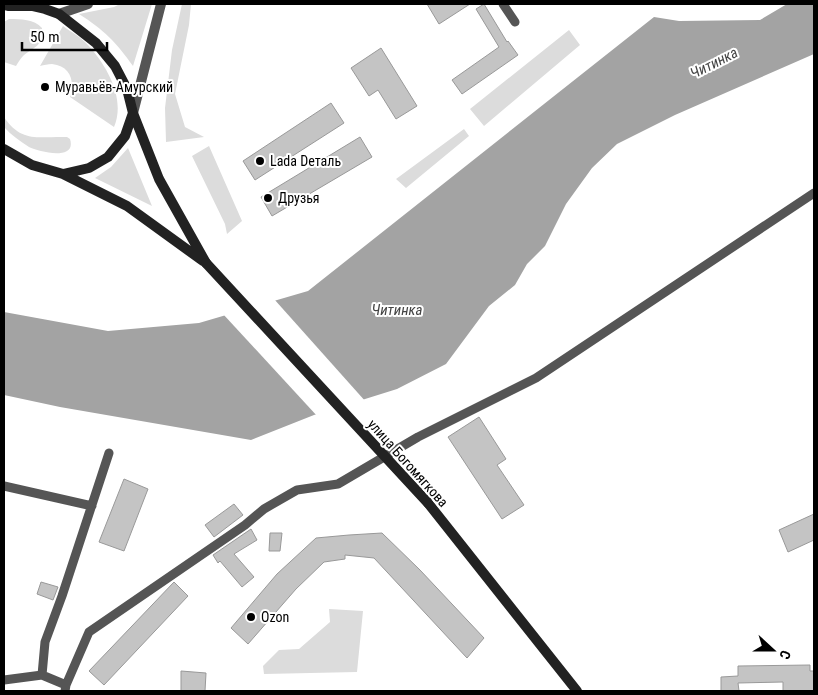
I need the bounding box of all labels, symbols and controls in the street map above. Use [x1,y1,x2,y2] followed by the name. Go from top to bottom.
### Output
[22,20,108,52] scale bar
[30,28,60,46] text: 50 m
[687,43,741,83] water label: Читинка
[55,79,173,95] place label: Муравьёв-Амурский
[39,81,51,93] marker: Муравьёв-Амурский
[270,153,341,169] place label: Lada Dеталь
[254,155,266,167] marker: Lada Dеталь
[278,190,320,206] place label: Друзья
[262,192,274,204] marker: Друзья
[371,301,423,319] water label: Читинка
[364,416,452,510] street label: улица Богомягкова
[261,609,289,625] place label: Ozon
[245,611,257,623] marker: Ozon
[748,625,798,675] north arrow
[776,648,794,661] text: С

